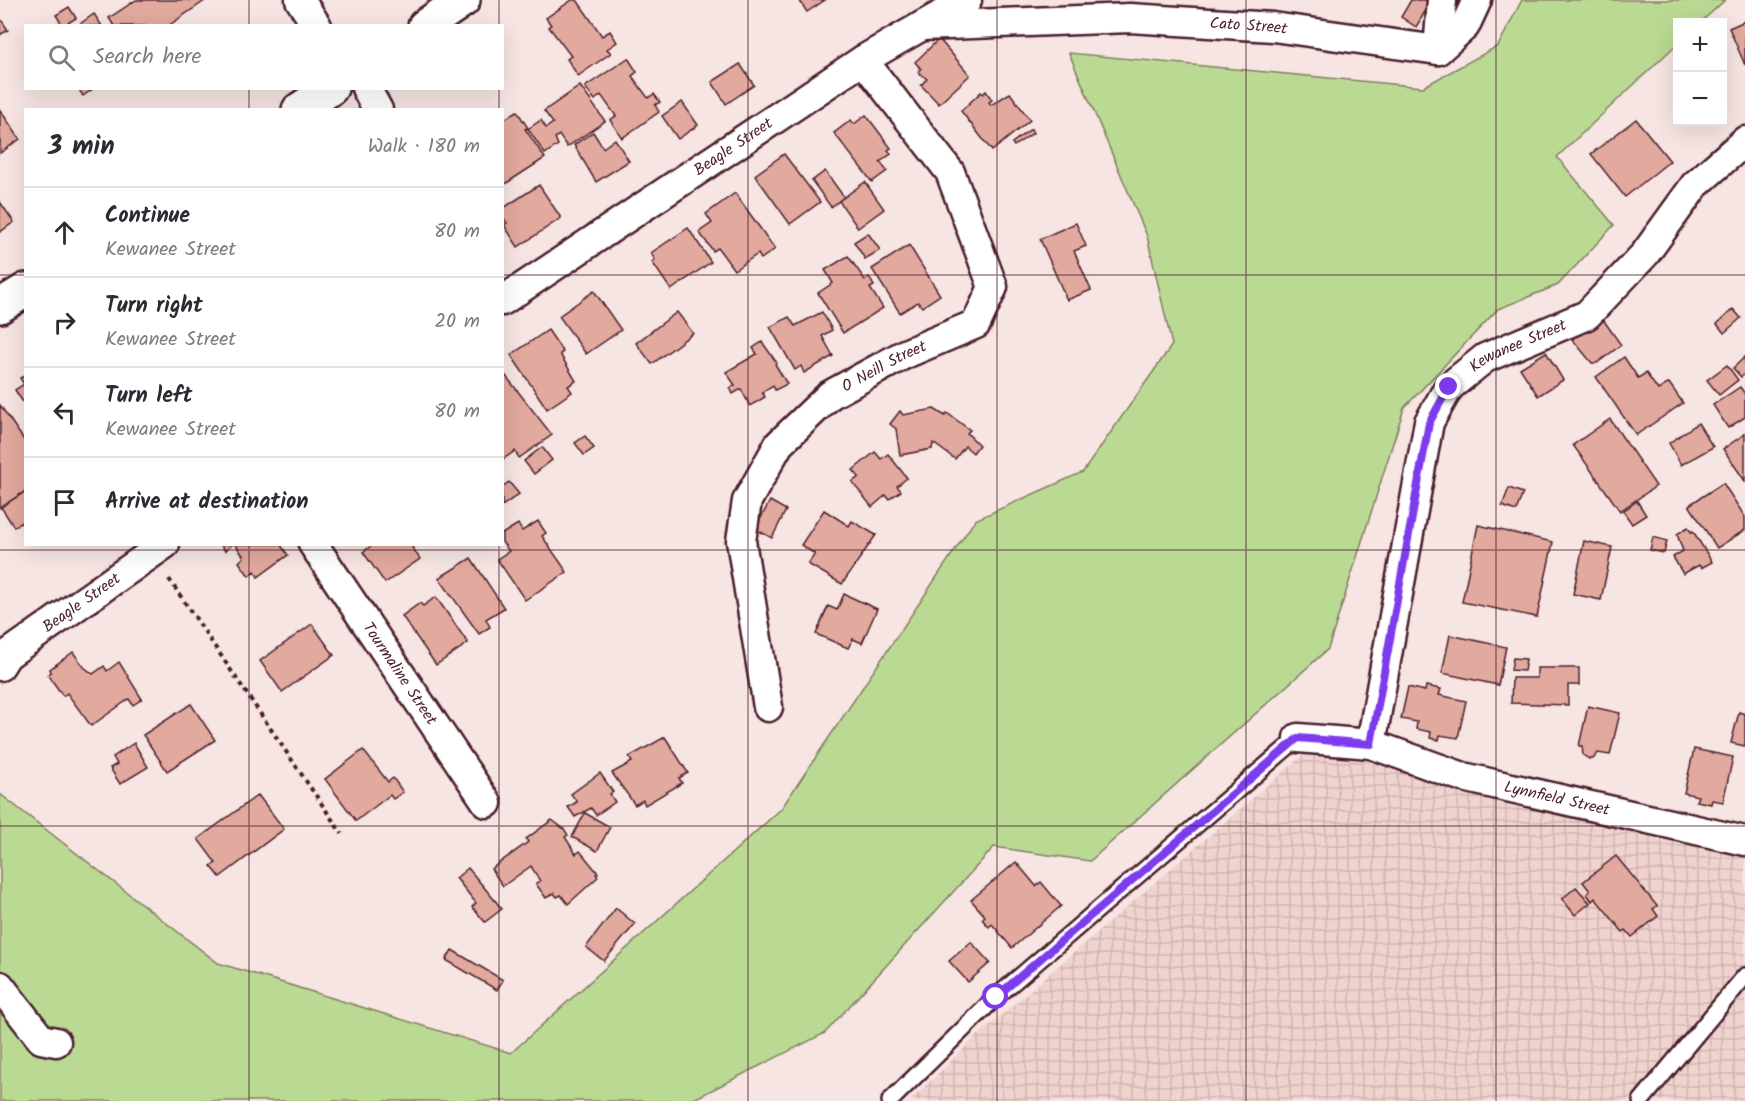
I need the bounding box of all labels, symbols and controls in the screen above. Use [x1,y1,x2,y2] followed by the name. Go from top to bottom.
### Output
[1209,11,1290,41] street label: Cato Street
[1673,18,1727,126] map controls
[1673,18,1727,72] button: +
[24,24,504,90] search box
[93,40,201,75] text: Search here
[45,41,78,74] icon: search
[1673,72,1727,126] button: −
[689,111,779,182] street label: Beagle Street
[48,126,115,168] text: 3 min
[368,131,480,163] text: Walk · 180 m
[105,199,190,234] text: Continue
[48,216,81,249] icon: ahead
[434,216,480,248] text: 80 m
[105,234,236,266] text: Kewanee Street
[105,289,203,324] text: Turn right
[48,306,81,339] icon: right
[434,306,480,338] text: 20 m
[1464,312,1571,379] street label: Kewanee Street
[105,324,236,356] text: Kewanee Street
[837,334,931,399] street label: O Neill Street
[1435,373,1461,399] route end
[105,379,192,414] text: Turn left
[48,396,81,429] icon: left
[434,396,480,428] text: 80 m
[105,414,236,446] text: Kewanee Street
[105,485,308,520] text: Arrive at destination
[48,486,81,519] icon: arrive
[37,566,126,639] street label: Beagle Street
[356,617,444,731] street label: Tourmaline Street
[1501,774,1613,823] street label: Lynnfield Street
[982,983,1008,1009] route start

